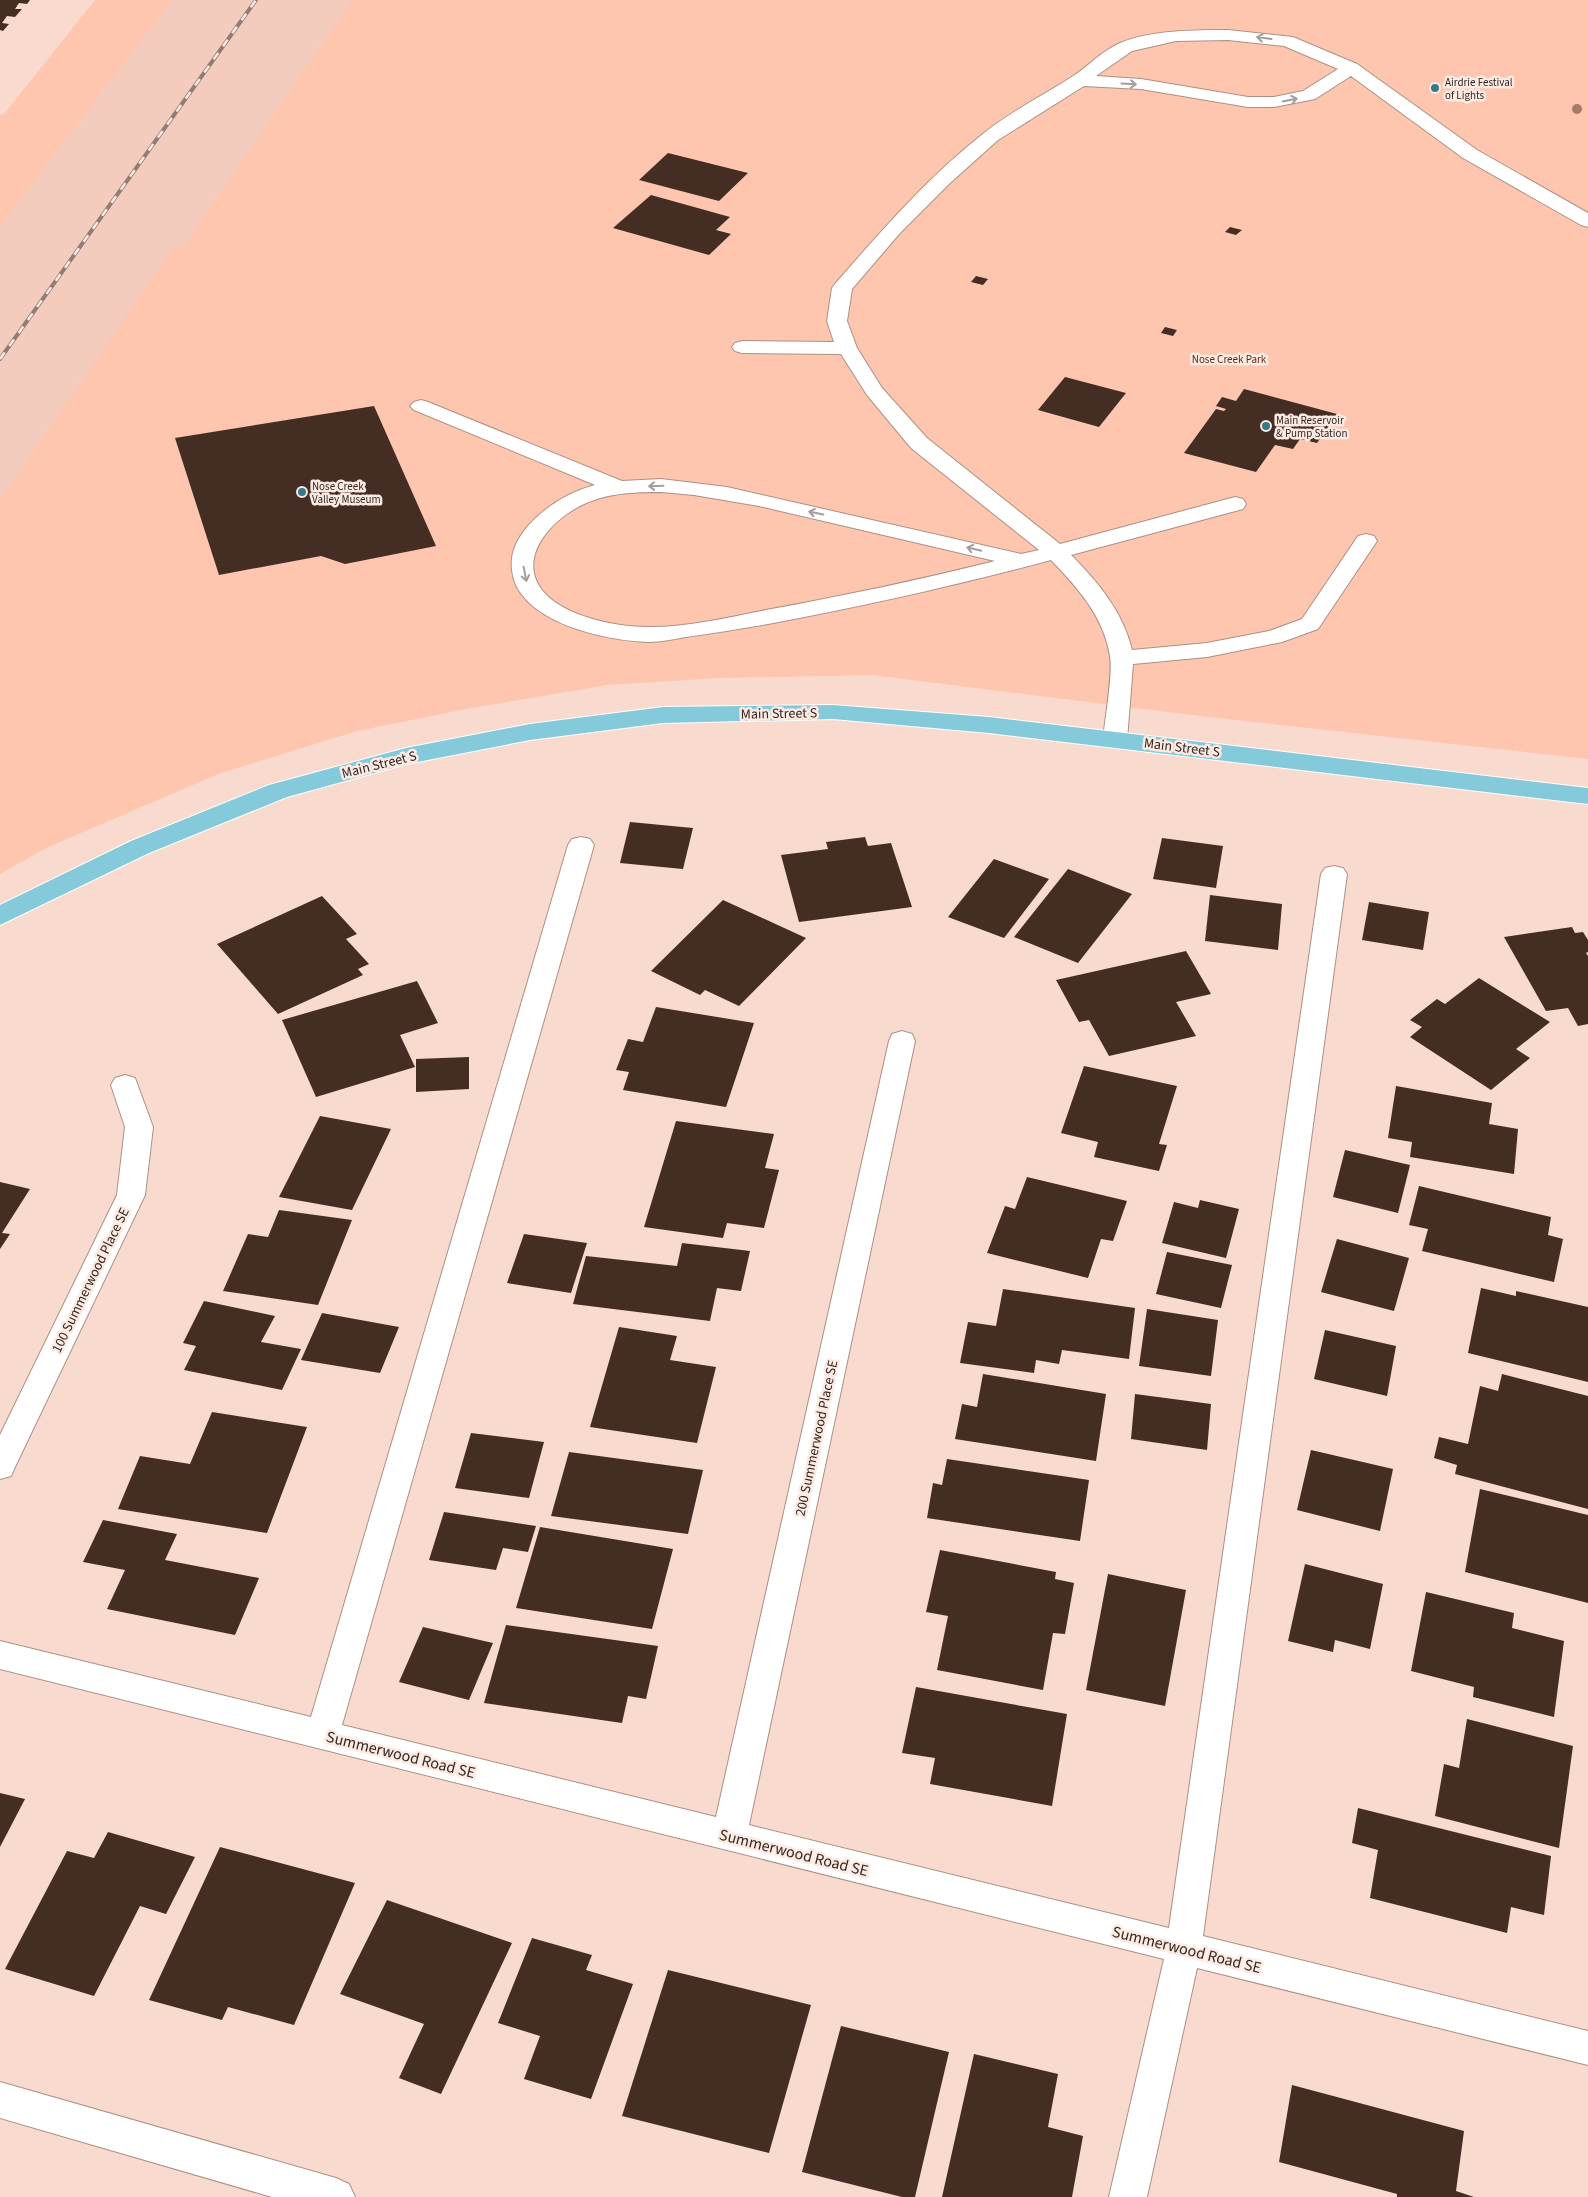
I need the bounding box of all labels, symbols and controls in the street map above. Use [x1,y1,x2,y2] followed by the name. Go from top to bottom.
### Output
[1256,33,1272,43] one-way arrow
[1445,75,1513,103] place label: Airdrie Festival of Lights
[1121,79,1137,88] one-way arrow
[1429,82,1441,94] marker: Airdrie Festival of Lights
[1281,94,1297,104] one-way arrow
[1192,352,1267,367] park label: Nose Creek Park
[1276,413,1347,441] place label: Main Reservoir & Pump Station
[1260,420,1272,432] marker: Main Reservoir & Pump Station
[312,479,381,507] place label: Nose Creek Valley Museum
[648,481,664,490] one-way arrow
[296,486,308,498] marker: Nose Creek Valley Museum
[808,507,824,517] one-way arrow
[966,544,982,553] one-way arrow
[521,565,530,581] one-way arrow
[741,703,817,725] street label: Main Street S
[1143,733,1221,763] street label: Main Street S
[340,746,419,784] street label: Main Street S
[47,1205,135,1356] street label: 100 Summerwood Place SE
[791,1358,843,1518] street label: 200 Summerwood Place SE
[324,1726,478,1784] street label: Summerwood Road SE
[717,1824,871,1882] street label: Summerwood Road SE
[1110,1921,1264,1979] street label: Summerwood Road SE

